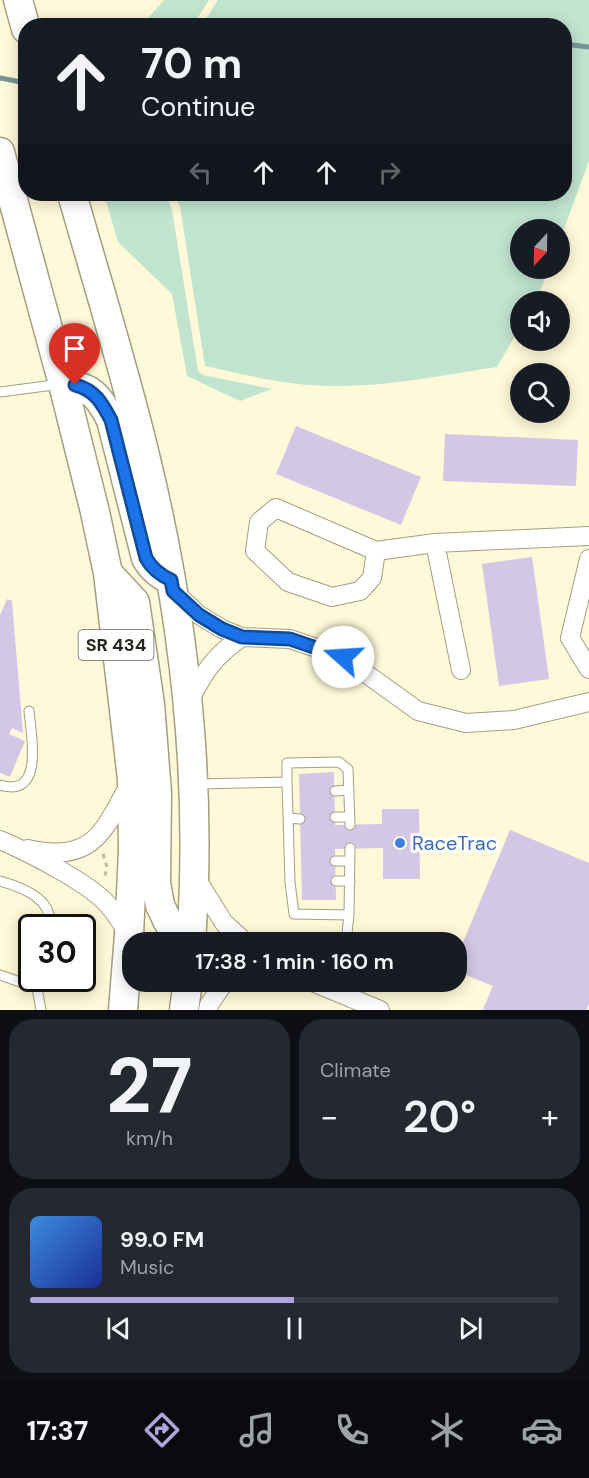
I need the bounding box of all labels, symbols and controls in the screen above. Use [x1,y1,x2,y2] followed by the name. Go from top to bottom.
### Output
[141,36,242,91] text: 70 m
[42,42,120,120] icon: ahead
[141,89,255,124] text: Continue
[184,156,217,189] icon: left
[247,156,280,189] icon: ahead
[310,156,343,189] icon: ahead
[373,156,406,189] icon: right
[510,219,570,279] north arrow
[510,219,570,423] map controls
[510,291,570,351] button: sound
[49,323,100,385] pin
[58,332,91,365] icon: arrive
[510,363,570,423] button: search
[311,625,375,689] position arrow
[78,630,154,660] road number: SR 434
[412,830,497,856] place label: RaceTrac
[393,836,407,850] marker: RaceTrac
[18,914,96,992] speed limit sign: 30
[195,947,394,976] text: 17:38 · 1 min · 160 m
[106,1035,193,1136] text: 27
[320,1057,391,1083] text: Climate
[403,1087,476,1146] text: 20°
[320,1095,338,1138] text: −
[541,1095,559,1138] text: +
[126,1125,173,1151] text: km/h
[120,1225,204,1254] text: 99.0 FM
[120,1254,175,1280] text: Music
[102,1312,135,1345] icon: previous
[278,1312,311,1345] icon: pause
[454,1312,487,1345] icon: next
[141,1409,183,1451] icon: directions
[236,1409,278,1451] icon: music
[331,1409,373,1451] icon: phone
[426,1409,468,1451] icon: climate
[521,1409,563,1451] icon: car
[26,1413,88,1448] text: 17:37

